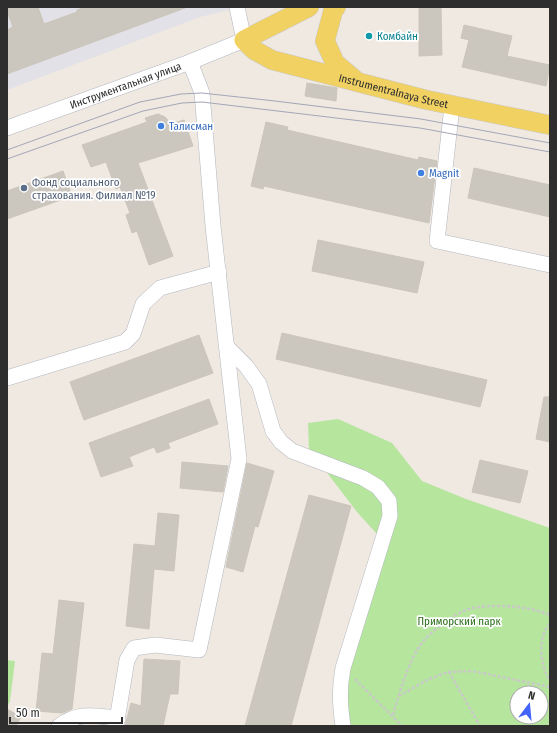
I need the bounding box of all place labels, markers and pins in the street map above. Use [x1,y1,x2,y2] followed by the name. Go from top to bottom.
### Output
[377,30,418,43] place label: Комбайн
[364,31,374,41] marker: Комбайн
[169,120,213,133] place label: Талисман
[156,121,166,131] marker: Талисман
[429,167,460,180] place label: Magnit
[416,168,426,178] marker: Magnit
[32,176,156,202] place label: Фонд социального страхования. Филиал №19
[19,183,29,193] marker: Фонд социального страхования. Филиал №19

